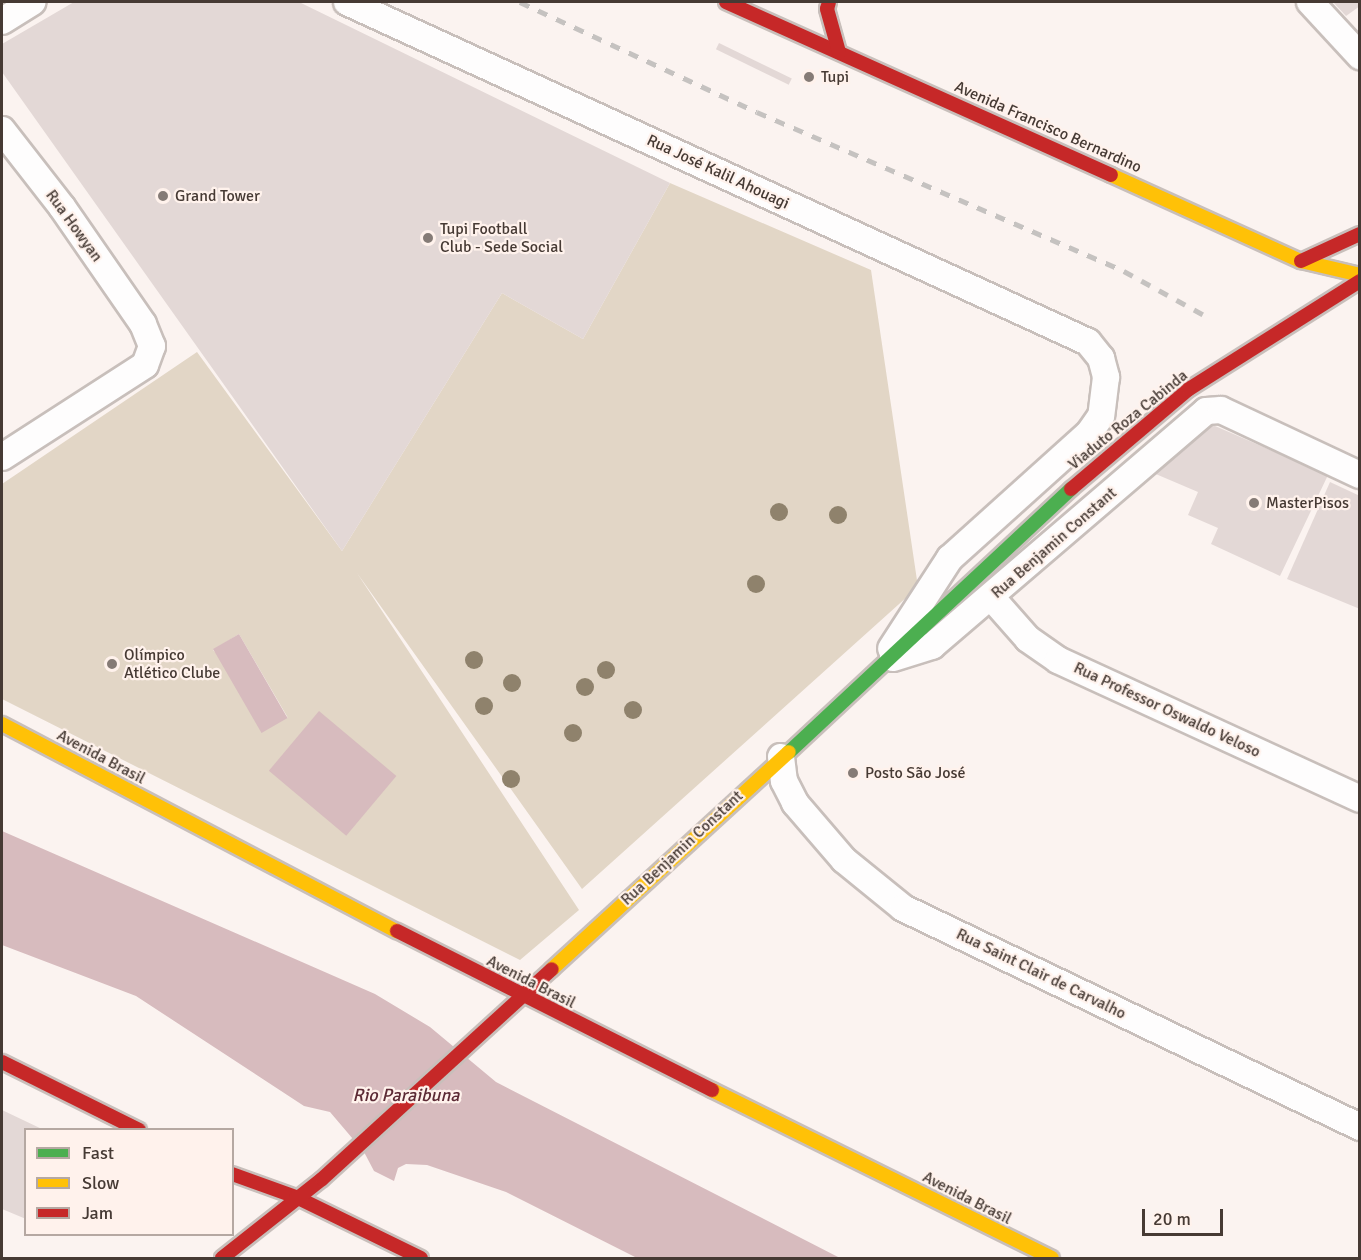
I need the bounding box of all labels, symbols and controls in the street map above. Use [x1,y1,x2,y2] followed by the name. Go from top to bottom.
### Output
[821,67,849,87] place label: Tupi
[802,70,816,84] marker: Tupi
[952,77,1144,177] street label: Avenida Francisco Bernardino
[644,131,792,213] street label: Rua José Kalil Ahouagi
[41,186,107,266] street label: Rua Howyan
[175,186,260,206] place label: Grand Tower
[156,189,170,203] marker: Grand Tower
[440,219,563,257] place label: Tupi Football Club - Sede Social
[421,231,435,245] marker: Tupi Football Club - Sede Social
[1064,366,1192,474] street label: Viaduto Roza Cabinda
[987,483,1121,603] street label: Rua Benjamin Constant
[1266,493,1349,513] place label: MasterPisos
[1247,496,1261,510] marker: MasterPisos
[124,645,220,683] place label: Olímpico Atlético Clube
[105,657,119,671] marker: Olímpico Atlético Clube
[1071,658,1263,762] street label: Rua Professor Oswaldo Veloso
[54,726,148,788] street label: Avenida Brasil
[865,763,966,783] place label: Posto São José
[846,766,860,780] marker: Posto São José
[617,787,747,909] street label: Rua Benjamin Constant
[953,925,1129,1023] street label: Rua Saint Clair de Carvalho
[483,951,579,1013] street label: Avenida Brasil
[353,1084,459,1106] water label: Rio Paraibuna
[24,1128,234,1236] legend
[82,1142,114,1164] text: Fast
[919,1167,1015,1229] street label: Avenida Brasil
[82,1172,119,1194] text: Slow
[1145,1197,1226,1235] scale bar
[82,1202,113,1224] text: Jam
[1153,1208,1191,1230] text: 20 m

